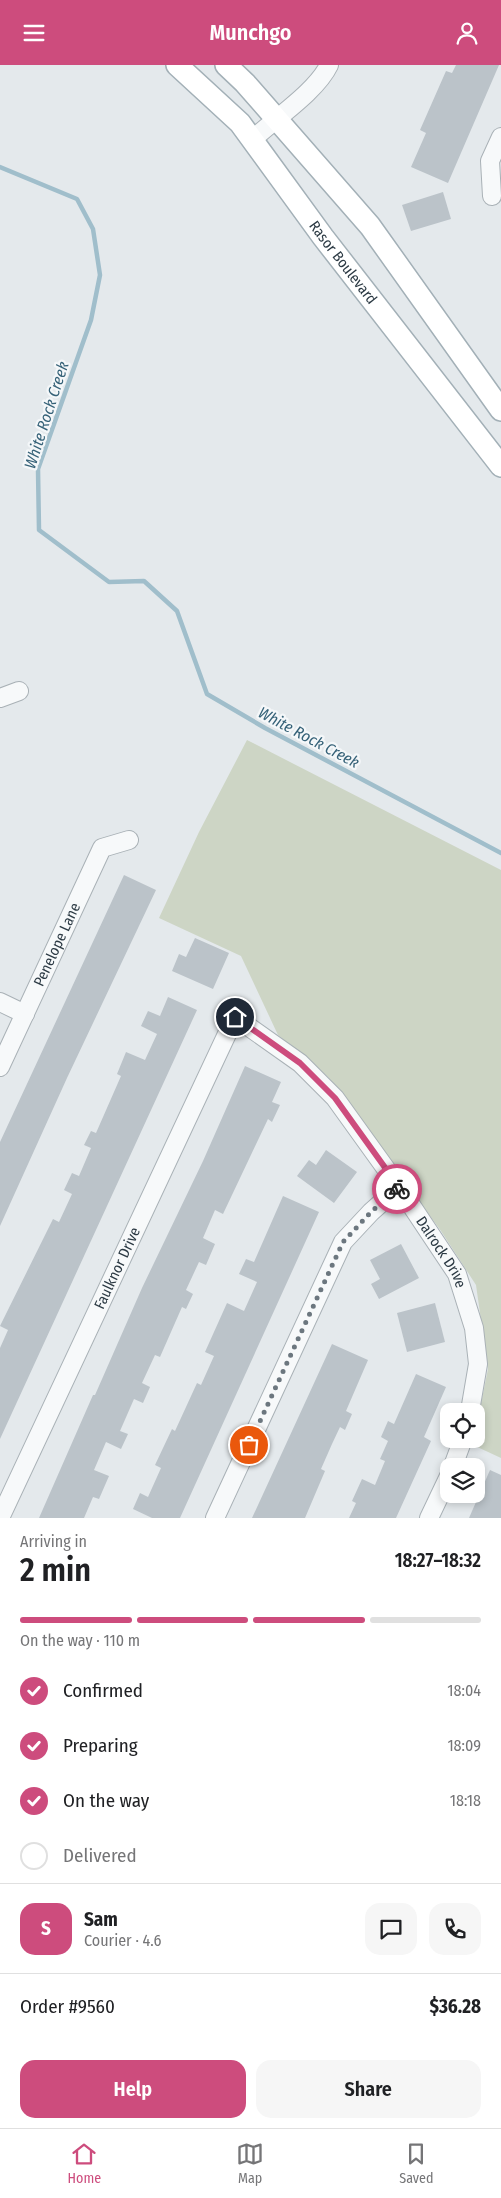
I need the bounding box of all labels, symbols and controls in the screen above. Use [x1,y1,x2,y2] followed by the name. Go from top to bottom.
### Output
[20,19,48,47] icon: menu
[210,19,291,46] text: Munchgo
[453,19,481,47] icon: person
[305,217,381,308] street label: Rasor Boulevard
[20,359,73,471] water label: White Rock Creek
[255,703,363,772] water label: White Rock Creek
[30,900,84,989] street label: Penelope Lane
[214,996,256,1038] pin
[221,1003,249,1031] icon: home
[372,1164,422,1214] courier
[383,1175,411,1203] icon: bike
[412,1213,470,1290] street label: Dalrock Drive
[90,1224,144,1312] street label: Faulknor Drive
[440,1403,485,1503] map controls
[440,1403,485,1448] button: locate
[228,1424,270,1466] pin
[235,1431,263,1459] icon: bag
[440,1458,485,1503] button: layers
[20,1532,87,1551] text: Arriving in
[395,1549,481,1572] text: 18:27–18:32
[20,1551,91,1589] text: 2 min
[20,1631,140,1650] text: On the way · 110 m
[20,1677,48,1705] icon: check
[63,1679,143,1702] text: Confirmed
[447,1681,481,1700] text: 18:04
[20,1732,48,1760] icon: check
[63,1734,138,1757] text: Preparing
[447,1736,481,1755] text: 18:09
[20,1787,48,1815] icon: check
[63,1789,149,1812] text: On the way
[450,1791,481,1810] text: 18:18
[63,1844,137,1867] text: Delivered
[365,1903,417,1955] button: chat
[429,1903,481,1955] button: phone
[84,1908,118,1931] text: Sam
[41,1917,51,1940] text: S
[84,1931,162,1950] text: Courier · 4.6
[20,1995,115,2018] text: Order #9560
[429,1995,481,2018] text: $36.28
[20,2060,246,2118] button: Help
[256,2060,481,2118] button: Share
[68,2140,101,2187] tab: Home
[236,2140,264,2187] tab: Map
[399,2140,433,2187] tab: Saved

